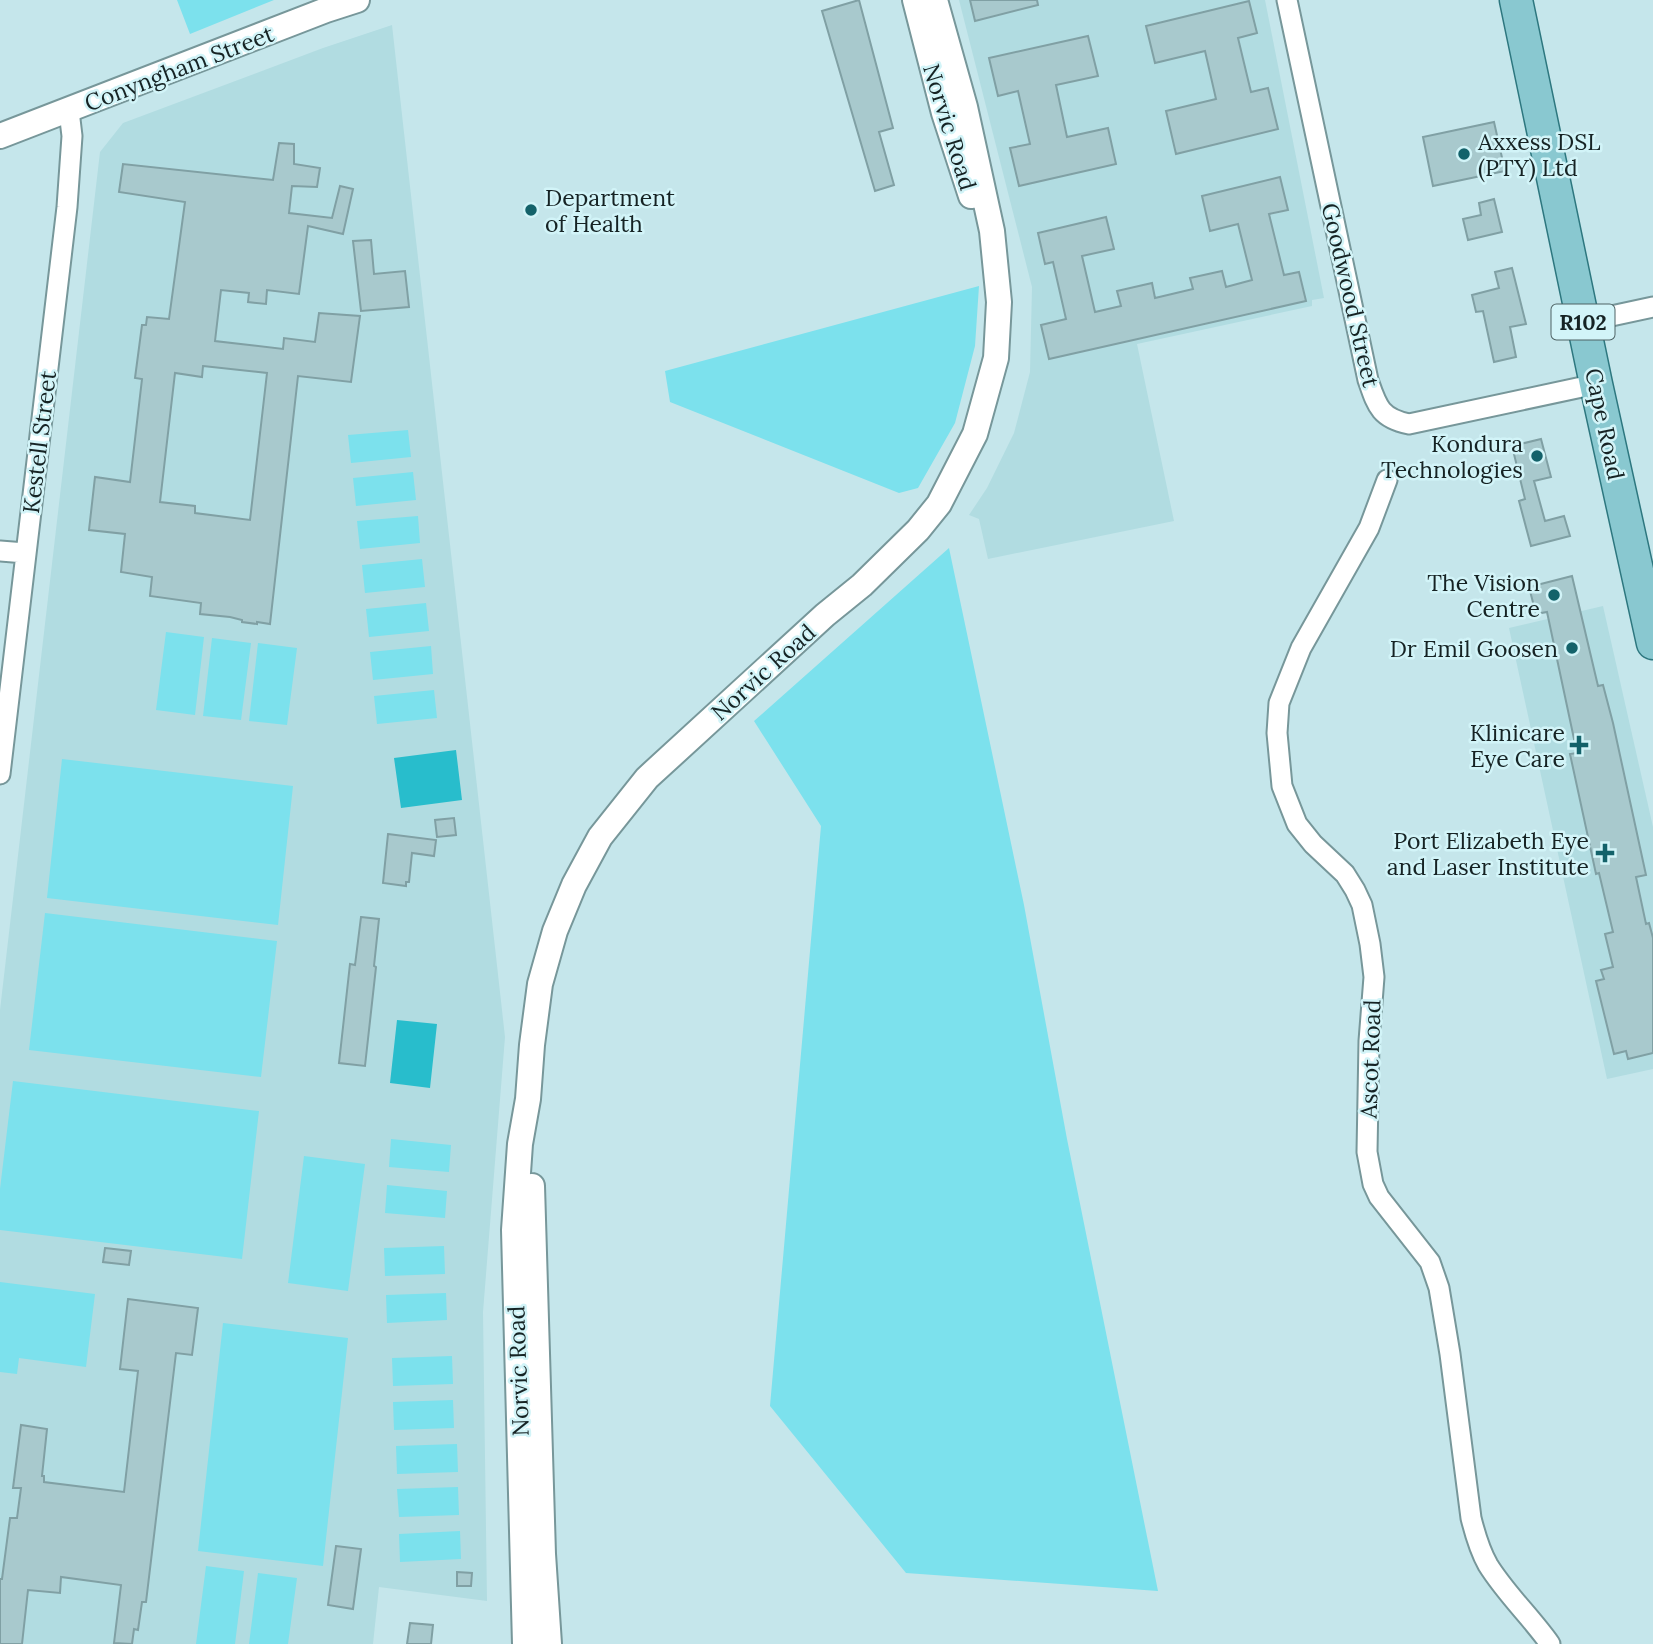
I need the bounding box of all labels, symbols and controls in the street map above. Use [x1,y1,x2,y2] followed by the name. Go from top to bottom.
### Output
[80,19,278,117] street label: Conyngham Street
[917,60,983,194] street label: Norvic Road
[1477,127,1601,183] place label: Axxess DSL (PTY) Ltd
[1456,146,1472,162] marker: Axxess DSL (PTY) Ltd
[545,183,675,238] place label: Department of Health
[1316,200,1386,390] street label: Goodwood Street
[523,202,539,218] marker: Department of Health
[1552,304,1614,340] road number: R102
[1579,365,1631,483] street label: Cape Road
[16,369,62,515] street label: Kestell Street
[1381,429,1523,484] place label: Kondura Technologies
[1529,448,1545,464] marker: Kondura Technologies
[1427,568,1540,623] place label: The Vision Centre
[1546,587,1562,603] marker: The Vision Centre
[705,617,821,726] street label: Norvic Road
[1390,634,1558,663] place label: Dr Emil Goosen
[1564,640,1580,656] marker: Dr Emil Goosen
[1470,718,1565,773] place label: Klinicare Eye Care
[1571,737,1587,753] marker: Klinicare Eye Care
[1387,826,1589,881] place label: Port Elizabeth Eye and Laser Institute
[1595,843,1615,863] marker: Port Elizabeth Eye and Laser Institute
[1353,999,1387,1120] street label: Ascot Road
[501,1305,535,1437] street label: Norvic Road

